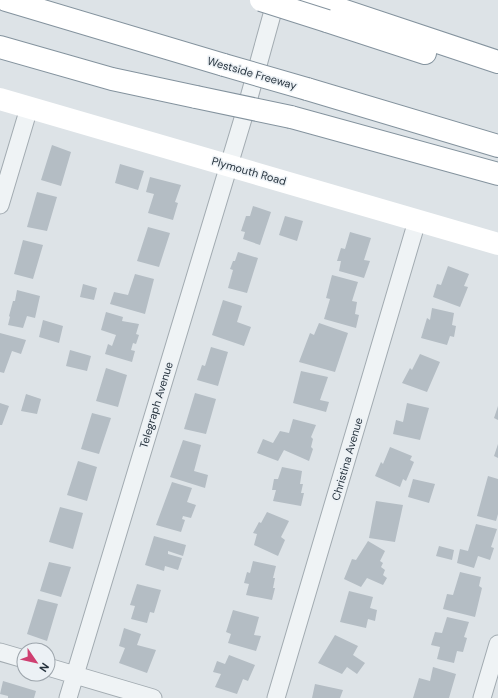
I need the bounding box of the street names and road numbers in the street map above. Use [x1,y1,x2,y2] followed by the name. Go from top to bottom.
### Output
[206,54,298,92] street label: Westside Freeway
[210,154,288,188] street label: Plymouth Road
[136,360,176,450] street label: Telegraph Avenue
[328,416,366,502] street label: Christina Avenue

